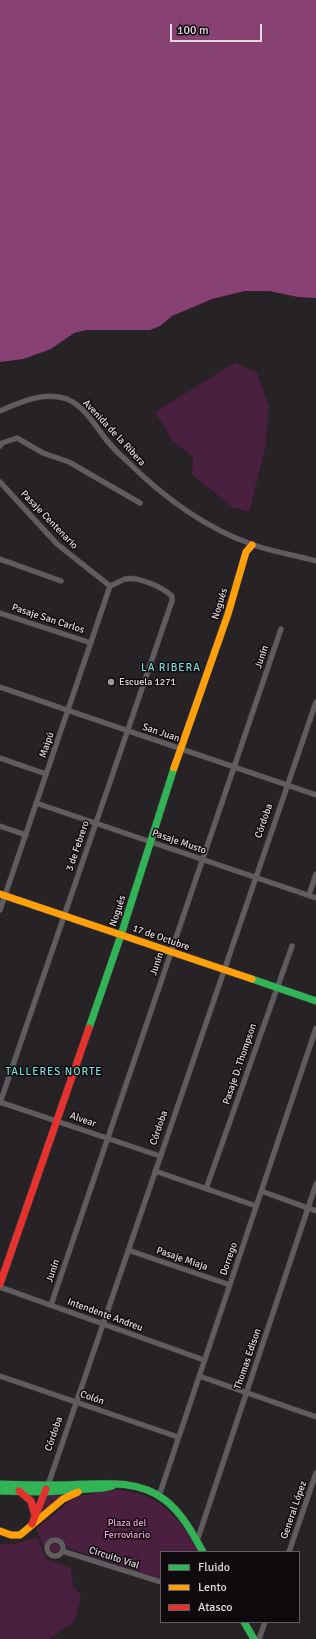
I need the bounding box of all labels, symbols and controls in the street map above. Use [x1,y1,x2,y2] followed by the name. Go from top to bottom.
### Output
[172,16,264,42] scale bar
[177,23,209,38] text: 100 m
[80,397,148,469] street label: Avenida de la Ribera
[18,488,80,552] street label: Pasaje Centenario
[210,587,230,621] street label: Nogués
[10,602,86,636] street label: Pasaje San Carlos
[252,644,272,670] street label: Junín
[141,661,201,675] district label: LA RIBERA
[119,676,176,688] place label: Escuela 1271
[106,677,116,687] marker: Escuela 1271
[141,721,181,745] street label: San Juan
[37,730,57,760] street label: Maipú
[253,802,275,840] street label: Córdoba
[64,819,92,873] street label: 3 de Febrero
[150,827,208,857] street label: Pasaje Musto
[107,894,129,928] street label: Nogués
[131,923,191,953] street label: 17 de Octubre
[147,951,167,977] street label: Junín
[221,1022,259,1106] street label: Pasaje D. Thompson
[5,1065,103,1079] district label: TALLERES NORTE
[148,1109,170,1147] street label: Córdoba
[68,1110,98,1130] street label: Alvear
[218,1241,240,1277] street label: Dorrego
[155,1245,209,1273] street label: Pasaje Miaja
[43,1258,63,1284] street label: Junín
[66,1296,144,1334] street label: Intendente Andreu
[232,1327,264,1391] street label: Thomas Edison
[78,1388,106,1408] street label: Colón
[43,1415,65,1453] street label: Córdoba
[278,1479,310,1541] street label: General López
[104,1517,150,1540] park label: Plaza del Ferroviario
[87,1544,141,1572] street label: Circuito Vial
[160,1551,300,1623] legend
[198,1560,230,1575] text: Fluido
[198,1580,227,1595] text: Lento
[198,1600,233,1615] text: Atasco

